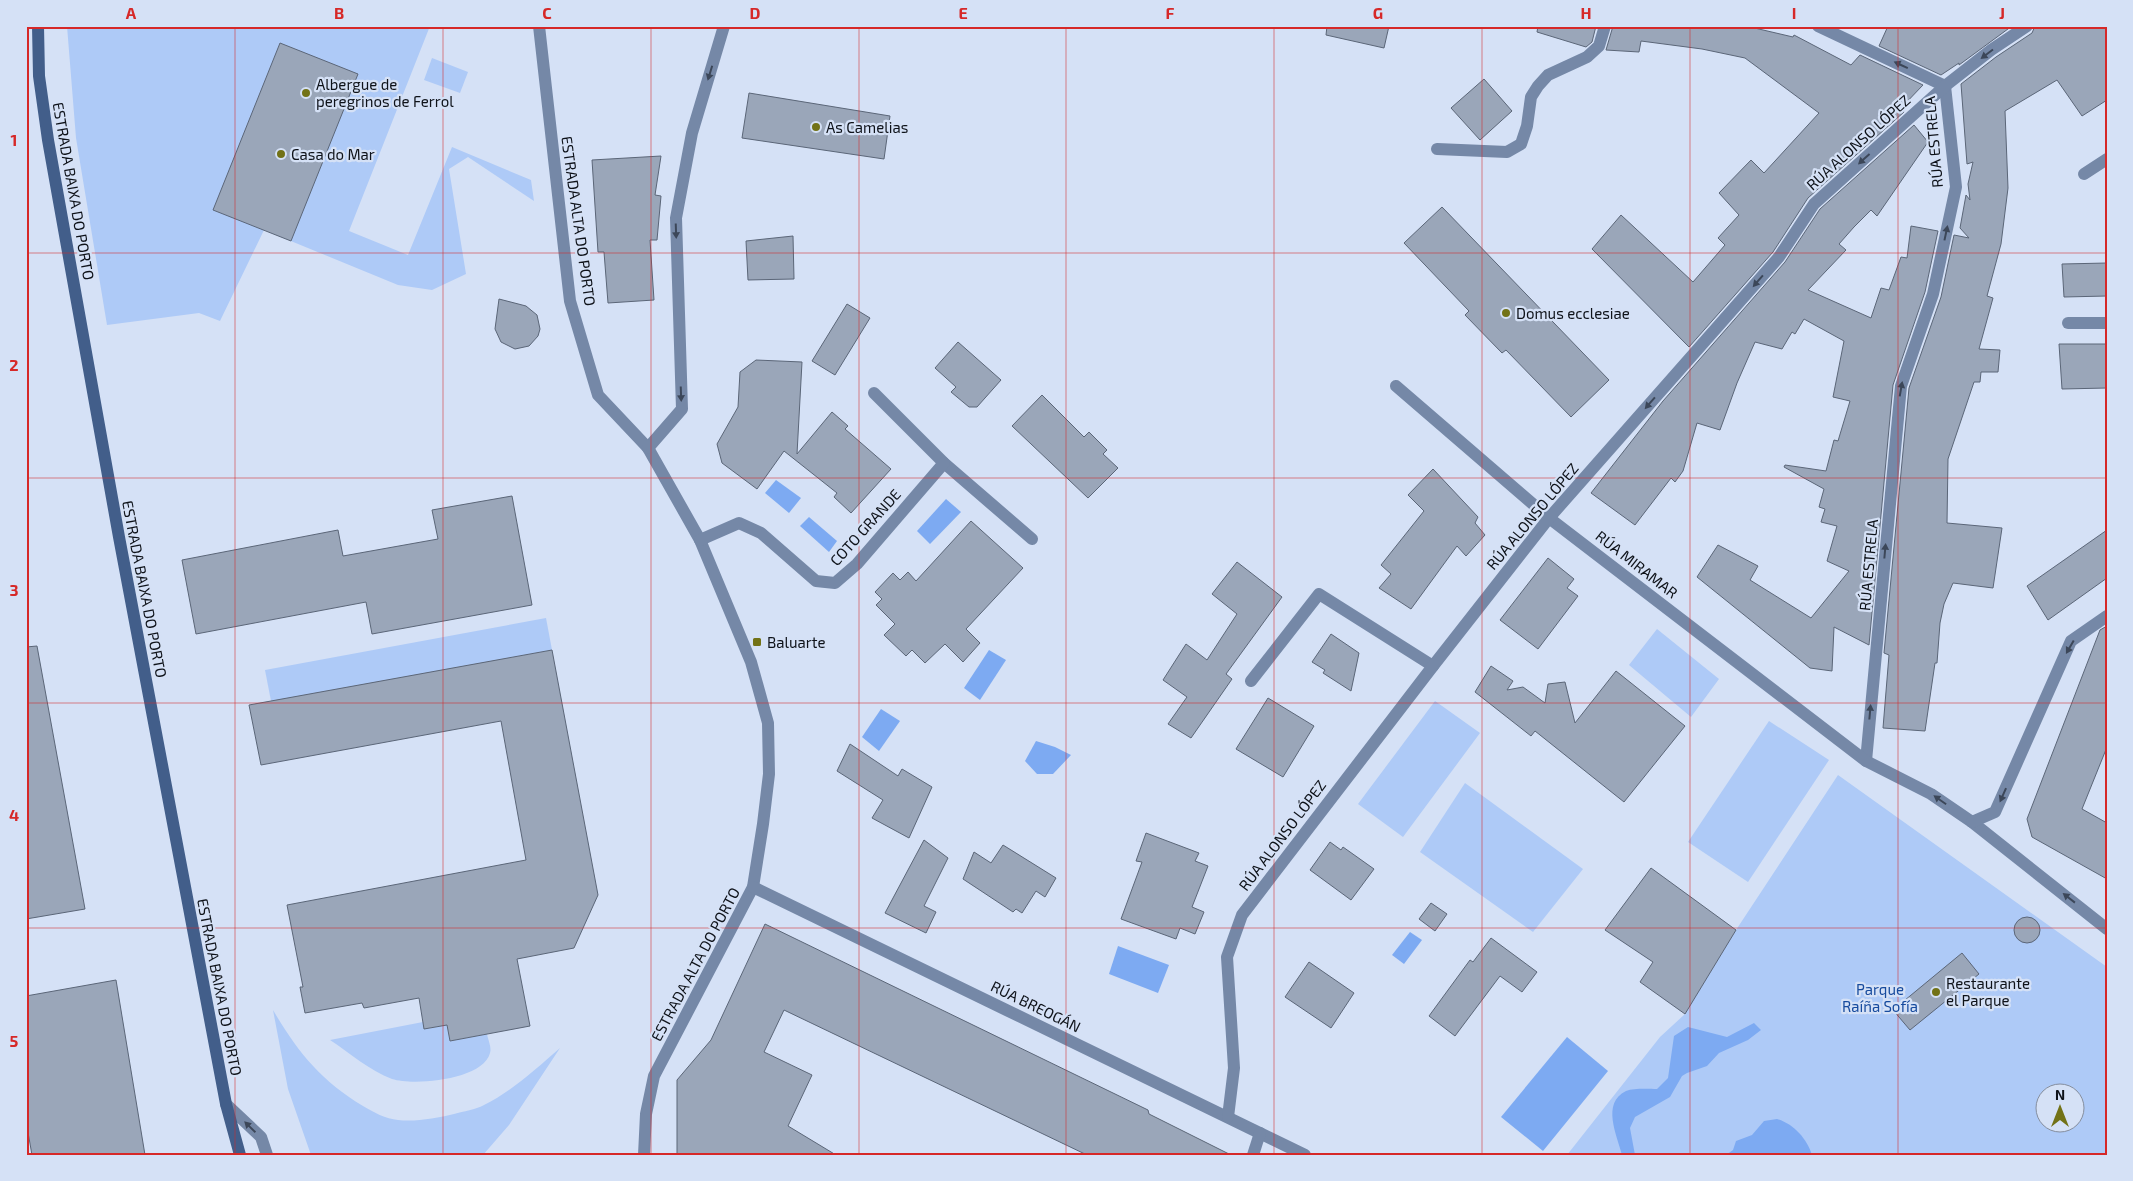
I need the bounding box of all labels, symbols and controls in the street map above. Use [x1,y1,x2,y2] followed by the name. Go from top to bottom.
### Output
[126,3,137,22] text: A
[334,3,344,22] text: B
[542,3,552,22] text: C
[750,3,761,22] text: D
[958,3,968,22] text: E
[1166,3,1175,22] text: F
[1373,3,1383,22] text: G
[1580,3,1592,22] text: H
[1792,3,1796,22] text: I
[1999,3,2005,22] text: J
[1980,49,1994,59] one-way arrow
[1894,61,1908,69] one-way arrow
[705,66,713,81] one-way arrow
[316,75,454,110] place label: Albergue de peregrinos de Ferrol
[300,87,312,99] marker: Albergue de peregrinos de Ferrol
[1802,91,1914,193] street label: RÚA ALONSO LÓPEZ
[1920,95,1946,188] street label: RÚA ESTRELA
[49,101,99,281] street label: ESTRADA BAIXA DO PORTO
[826,118,908,136] place label: As Camelias
[810,121,822,133] marker: As Camelias
[11,130,17,149] text: 1
[558,135,600,307] street label: ESTRADA ALTA DO PORTO
[291,145,375,163] place label: Casa do Mar
[275,148,287,160] marker: Casa do Mar
[1857,154,1870,165] one-way arrow
[673,224,681,240] one-way arrow
[1942,226,1950,241] one-way arrow
[1752,275,1763,288] one-way arrow
[1516,304,1630,322] place label: Domus ecclesiae
[1500,307,1512,319] marker: Domus ecclesiae
[9,355,19,374] text: 2
[1898,381,1906,397] one-way arrow
[678,386,686,402] one-way arrow
[1644,397,1656,409] one-way arrow
[1482,459,1582,573] street label: RÚA ALONSO LÓPEZ
[826,485,904,569] street label: COTO GRANDE
[119,499,171,679] street label: ESTRADA BAIXA DO PORTO
[1855,518,1881,611] street label: RÚA ESTRELA
[1592,526,1682,602] street label: RÚA MIRAMAR
[1882,542,1890,558] one-way arrow
[9,580,19,599] text: 3
[767,633,826,651] place label: Baluarte
[751,636,763,648] marker: Baluarte
[2065,640,2074,653] one-way arrow
[1866,704,1874,720] one-way arrow
[1235,776,1329,894] street label: RÚA ALONSO LÓPEZ
[1999,788,2007,802] one-way arrow
[1933,795,1946,805] one-way arrow
[9,805,19,824] text: 4
[647,884,743,1044] street label: ESTRADA ALTA DO PORTO
[2062,893,2075,904] one-way arrow
[194,897,246,1077] street label: ESTRADA BAIXA DO PORTO
[1946,974,2030,1009] place label: Restaurante el Parque
[988,976,1084,1036] street label: RÚA BREOGÁN
[1842,980,1918,1015] park label: Parque Raíña Sofía
[1930,986,1942,998] marker: Restaurante el Parque
[10,1031,19,1050] text: 5
[2036,1084,2086,1134] north arrow
[2055,1086,2065,1103] text: N
[244,1121,256,1133] one-way arrow

